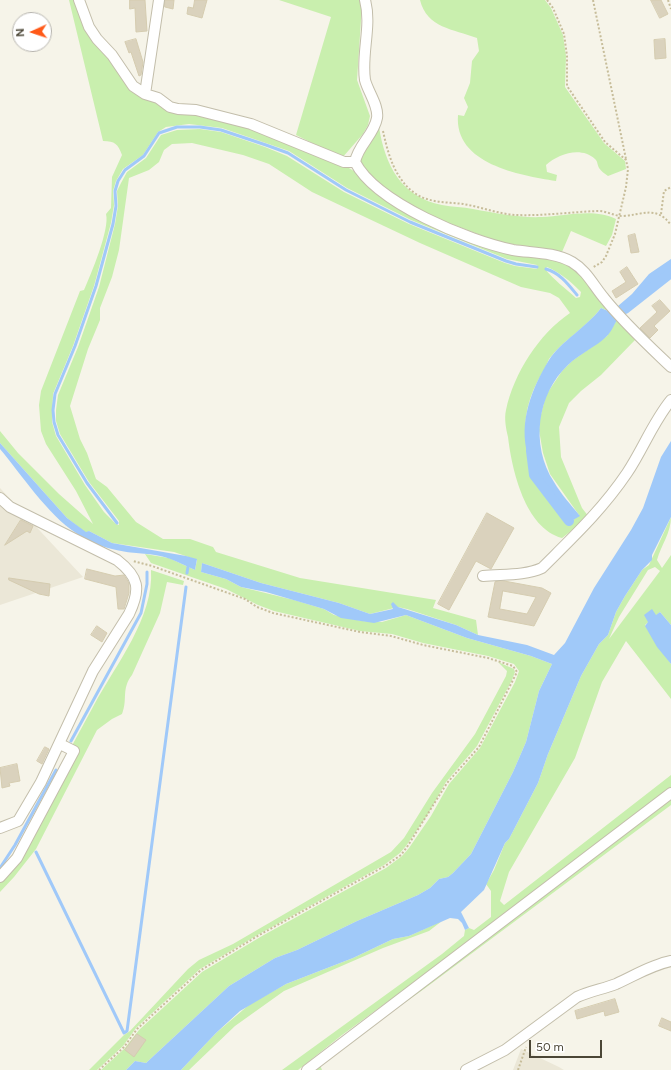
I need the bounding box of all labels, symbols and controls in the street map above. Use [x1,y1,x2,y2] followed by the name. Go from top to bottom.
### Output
[12,12,52,52] north arrow
[14,28,27,37] text: N
[531,1032,604,1058] scale bar
[536,1040,564,1054] text: 50 m

